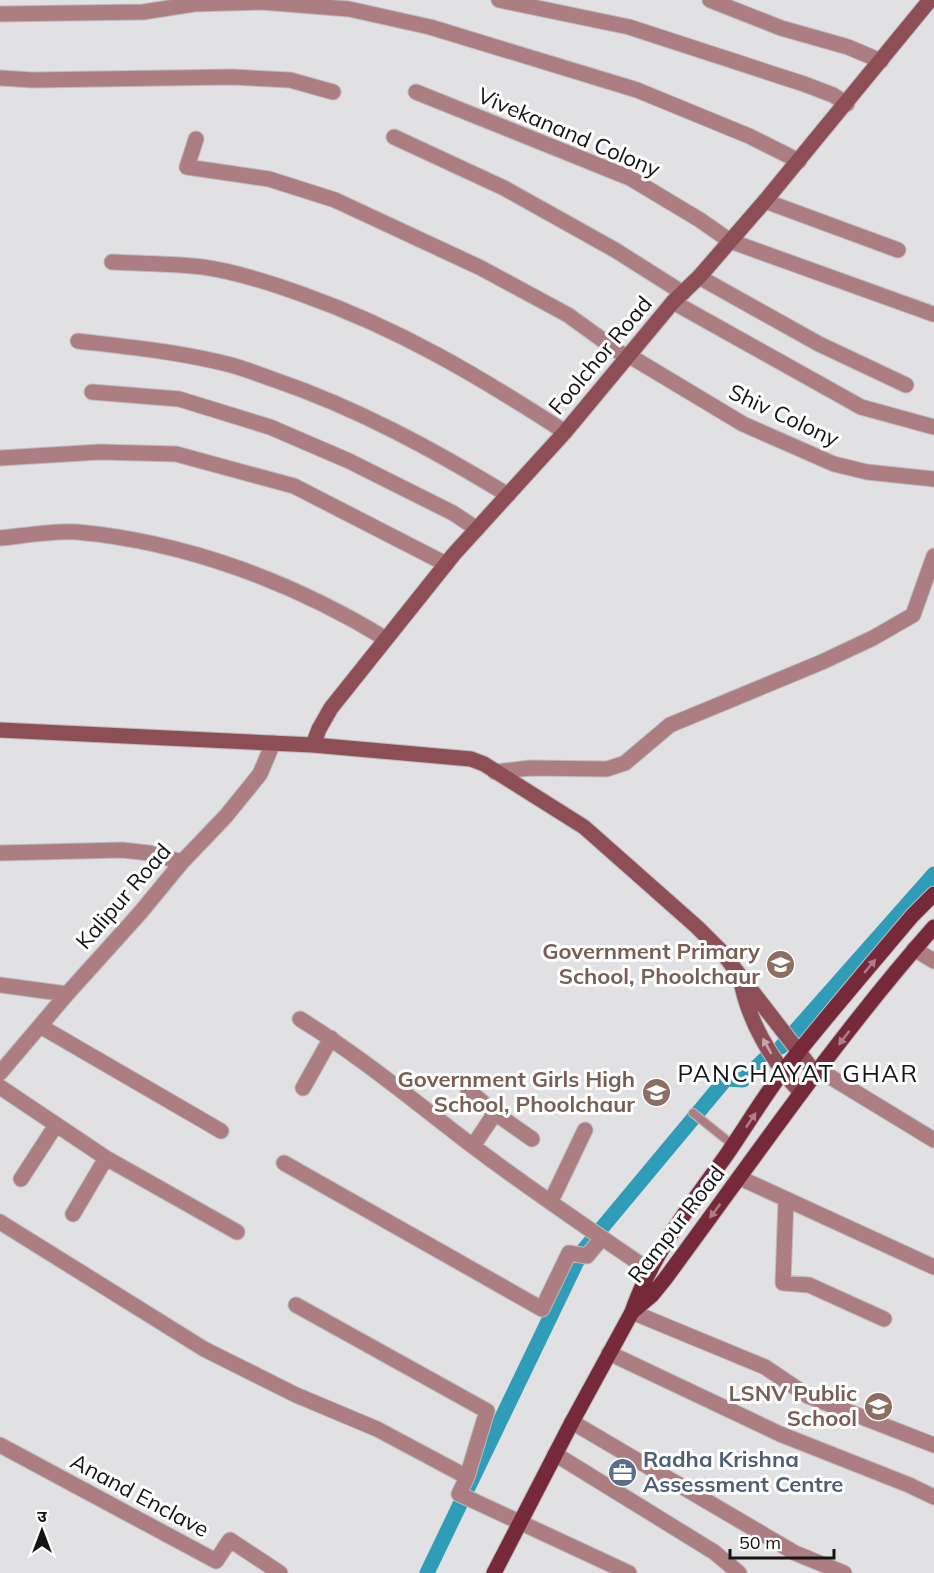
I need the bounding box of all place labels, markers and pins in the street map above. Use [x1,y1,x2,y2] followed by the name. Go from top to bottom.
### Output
[542,937,760,990] place label: Government Primary School, Phoolchaur
[765,948,797,980] school or university icon: Government Primary School, Phoolchaur
[398,1065,635,1118] place label: Government Girls High School, Phoolchaur
[640,1076,672,1108] school or university icon: Government Girls High School, Phoolchaur
[729,1379,857,1432] place label: LSNV Public School
[862,1390,894,1422] school or university icon: LSNV Public School
[643,1445,843,1498] place label: Radha Krishna Assessment Centre
[606,1456,638,1488] office icon: Radha Krishna Assessment Centre

